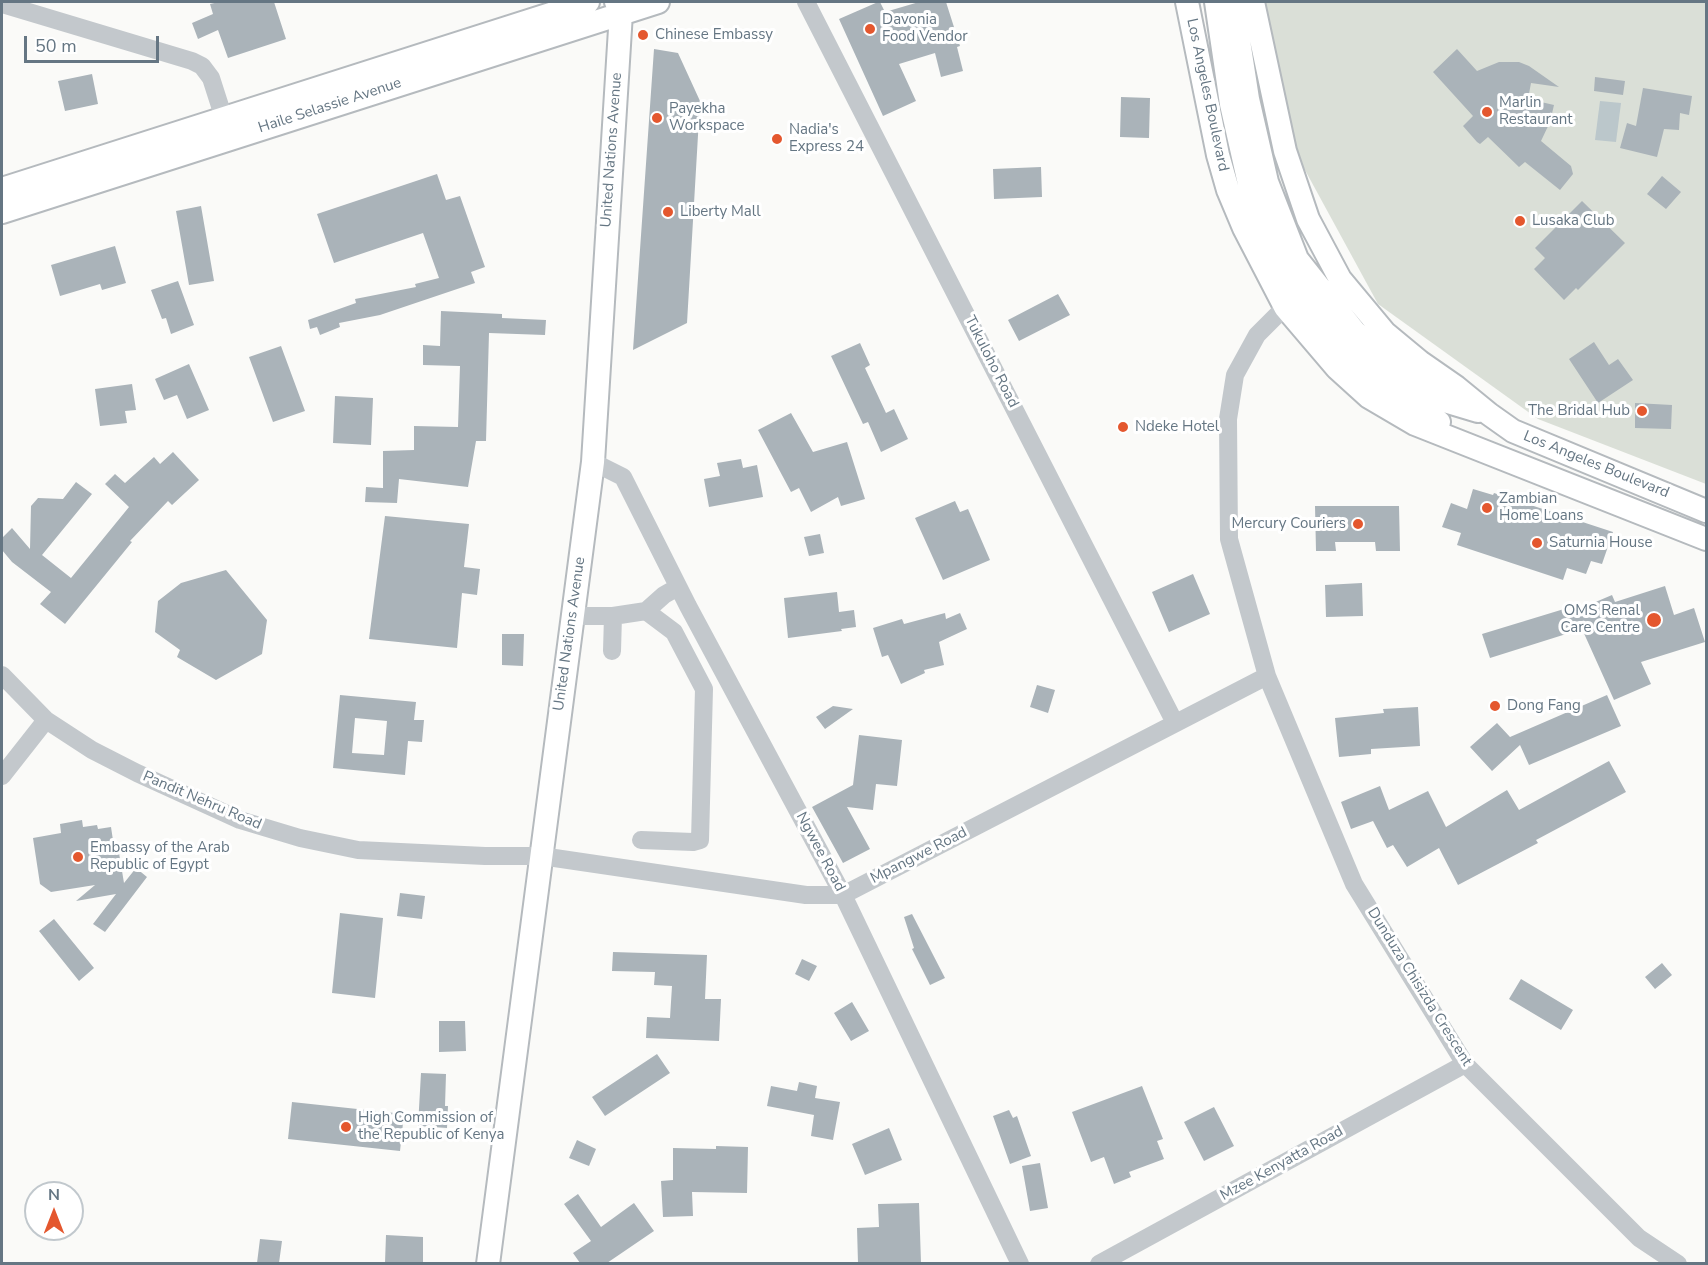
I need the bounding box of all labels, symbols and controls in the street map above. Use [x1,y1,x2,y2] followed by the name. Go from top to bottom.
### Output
[882,11,968,46] place label: Davonia Food Vendor
[1182,17,1232,173] street label: Los Angeles Boulevard
[863,22,877,36] marker: Davonia Food Vendor
[27,24,162,62] scale bar
[655,26,773,44] place label: Chinese Embassy
[636,28,650,42] marker: Chinese Embassy
[35,34,77,58] text: 50 m
[598,72,626,228] street label: United Nations Avenue
[256,74,404,138] street label: Haile Selassie Avenue
[1499,94,1573,129] place label: Marlin Restaurant
[669,100,744,135] place label: Payekha Workspace
[1480,105,1494,119] marker: Marlin Restaurant
[650,111,664,125] marker: Payekha Workspace
[789,121,864,156] place label: Nadia's Express 24
[770,132,784,146] marker: Nadia's Express 24
[680,203,761,221] place label: Liberty Mall
[661,205,675,219] marker: Liberty Mall
[1532,212,1614,230] place label: Lusaka Club
[1513,214,1527,228] marker: Lusaka Club
[960,313,1022,411] street label: Tukuloho Road
[1528,402,1630,420] place label: The Bridal Hub
[1635,404,1649,418] marker: The Bridal Hub
[1135,418,1219,436] place label: Ndeke Hotel
[1116,420,1130,434] marker: Ndeke Hotel
[1520,427,1672,503] street label: Los Angeles Boulevard
[1499,490,1584,525] place label: Zambian Home Loans
[1480,501,1494,515] marker: Zambian Home Loans
[1232,515,1346,533] place label: Mercury Couriers
[1351,517,1365,531] marker: Mercury Couriers
[1549,534,1652,552] place label: Saturnia House
[1530,536,1544,550] marker: Saturnia House
[550,556,590,712] street label: United Nations Avenue
[1561,602,1640,637] place label: OMS Renal Care Centre
[1645,611,1663,629] marker: OMS Renal Care Centre
[1507,697,1581,715] place label: Dong Fang
[1488,699,1502,713] marker: Dong Fang
[140,768,264,834] street label: Pandit Nehru Road
[792,809,848,895] street label: Ngwee Road
[868,824,970,888] street label: Mpangwe Road
[90,839,230,874] place label: Embassy of the Arab Republic of Egypt
[71,850,85,864] marker: Embassy of the Arab Republic of Egypt
[1363,905,1475,1069] street label: Dunduza Chisizda Crescent
[358,1109,504,1144] place label: High Commission of the Republic of Kenya
[339,1120,353,1134] marker: High Commission of the Republic of Kenya
[1217,1123,1347,1205] street label: Mzee Kenyatta Road
[24,1181,84,1241] north arrow
[48,1184,60,1206] text: N

